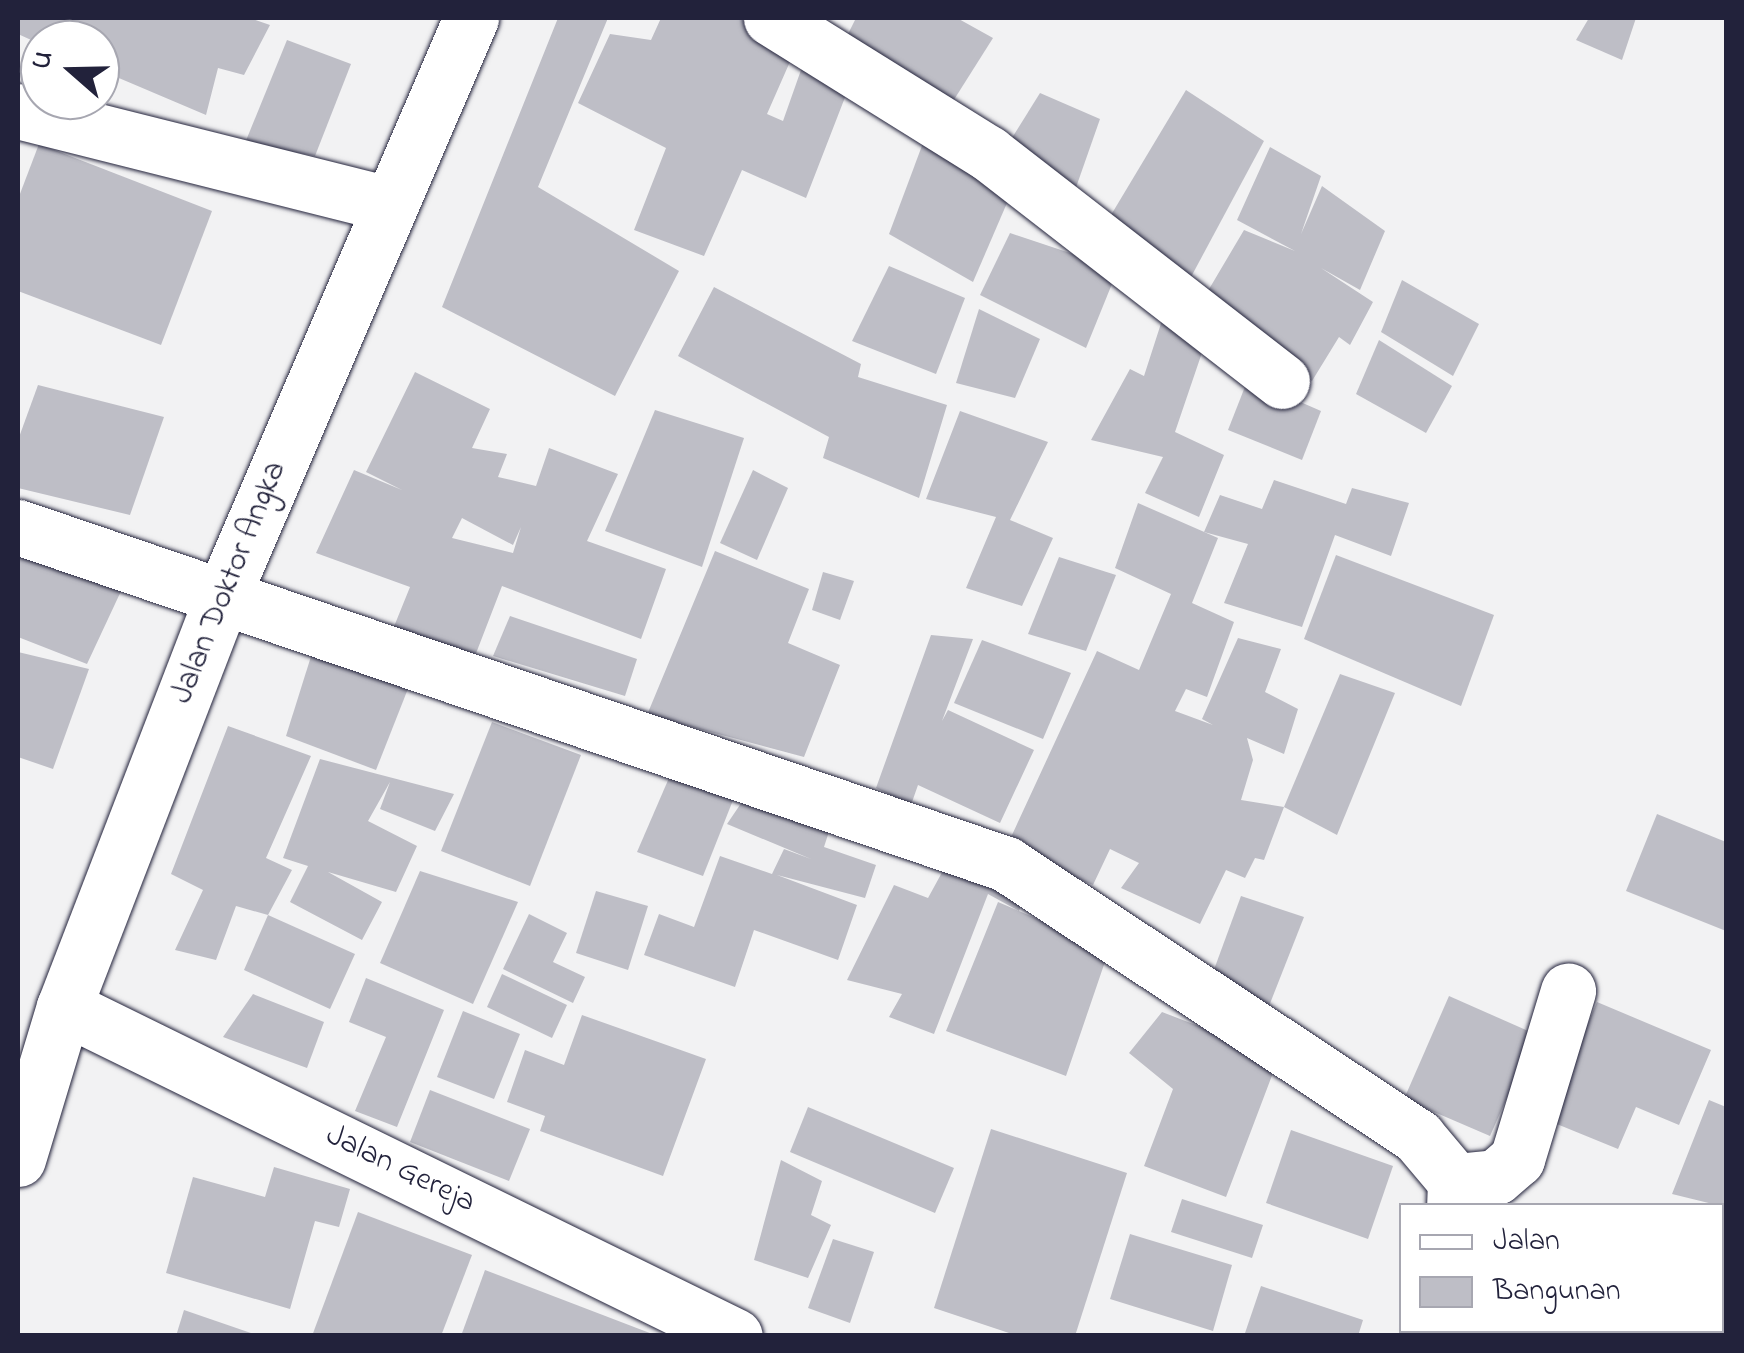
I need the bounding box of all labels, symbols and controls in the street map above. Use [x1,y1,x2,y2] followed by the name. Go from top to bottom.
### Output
[20,20,120,120] north arrow
[21,45,66,76] text: U
[164,456,296,710] street label: Jalan Doktor Angka
[319,1117,481,1223] street label: Jalan Gereja
[1399,1203,1724,1333] legend
[1493,1220,1560,1264] text: Jalan
[1493,1270,1621,1314] text: Bangunan

